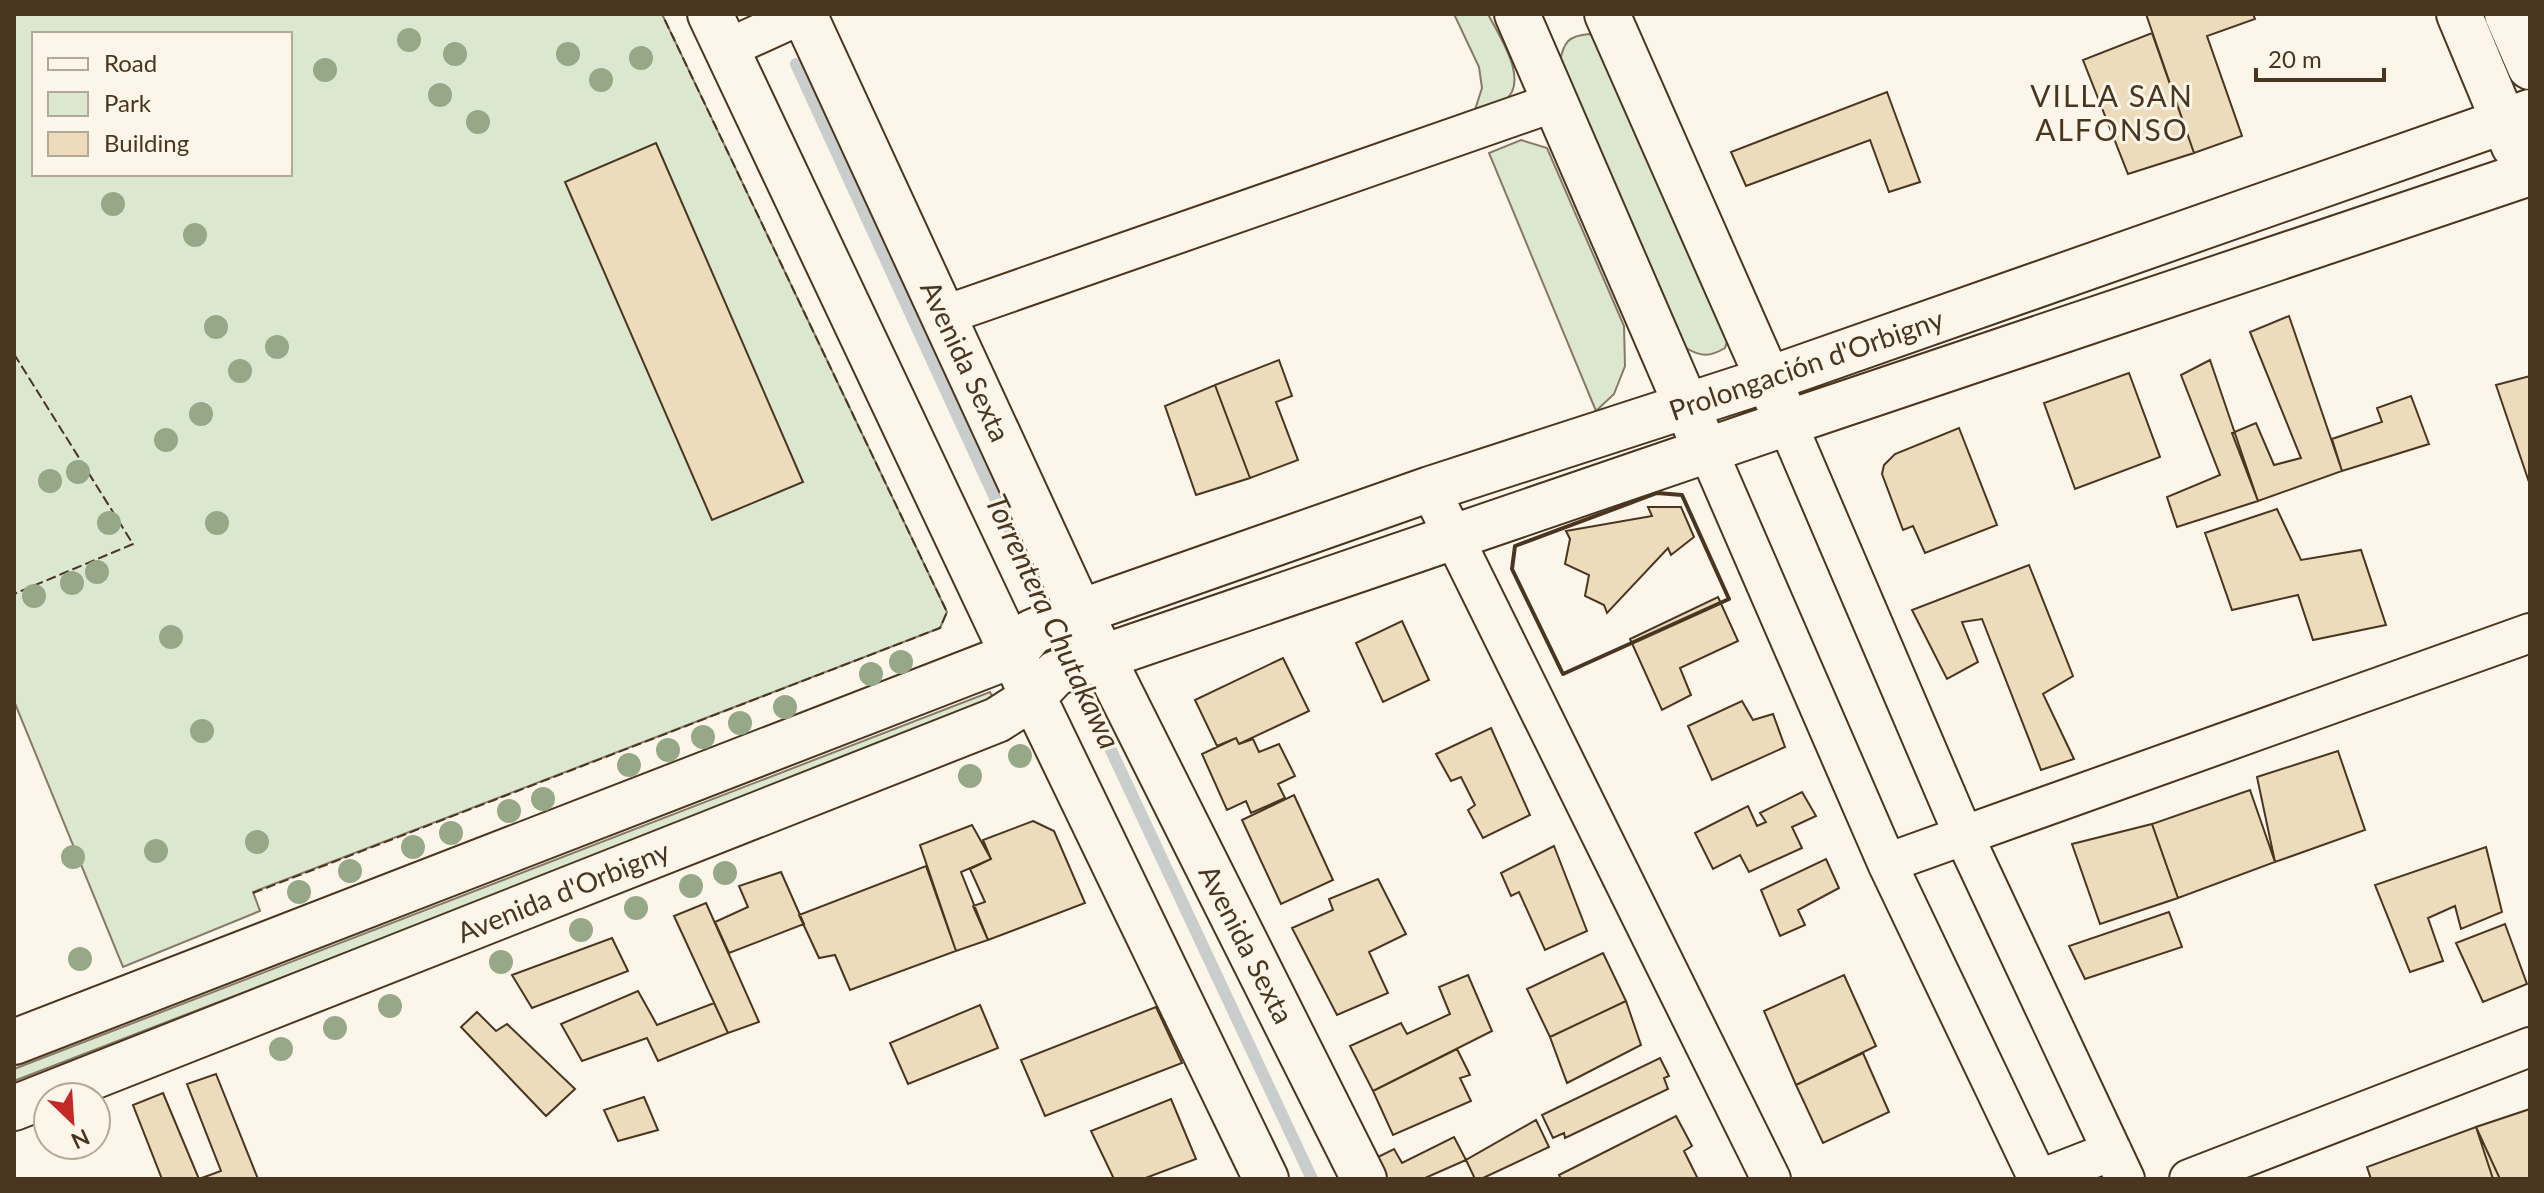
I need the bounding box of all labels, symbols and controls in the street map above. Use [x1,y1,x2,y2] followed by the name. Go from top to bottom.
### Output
[32,32,292,176] legend
[2256,32,2384,82] scale bar
[2268,44,2322,73] text: 20 m
[104,48,157,77] text: Road
[2030,77,2194,147] district label: VILLA SAN ALFONSO
[104,88,152,117] text: Park
[104,128,189,157] text: Building
[914,275,1018,447] street label: Avenida Sexta
[1664,301,1948,427] street label: Prolongación d'Orbigny
[979,488,1129,754] water label: Torrentera Chutakawa
[452,833,675,949] street label: Avenida d'Orbigny
[1192,859,1302,1029] street label: Avenida Sexta
[32,1081,112,1161] north arrow
[67,1124,94,1155] text: N

